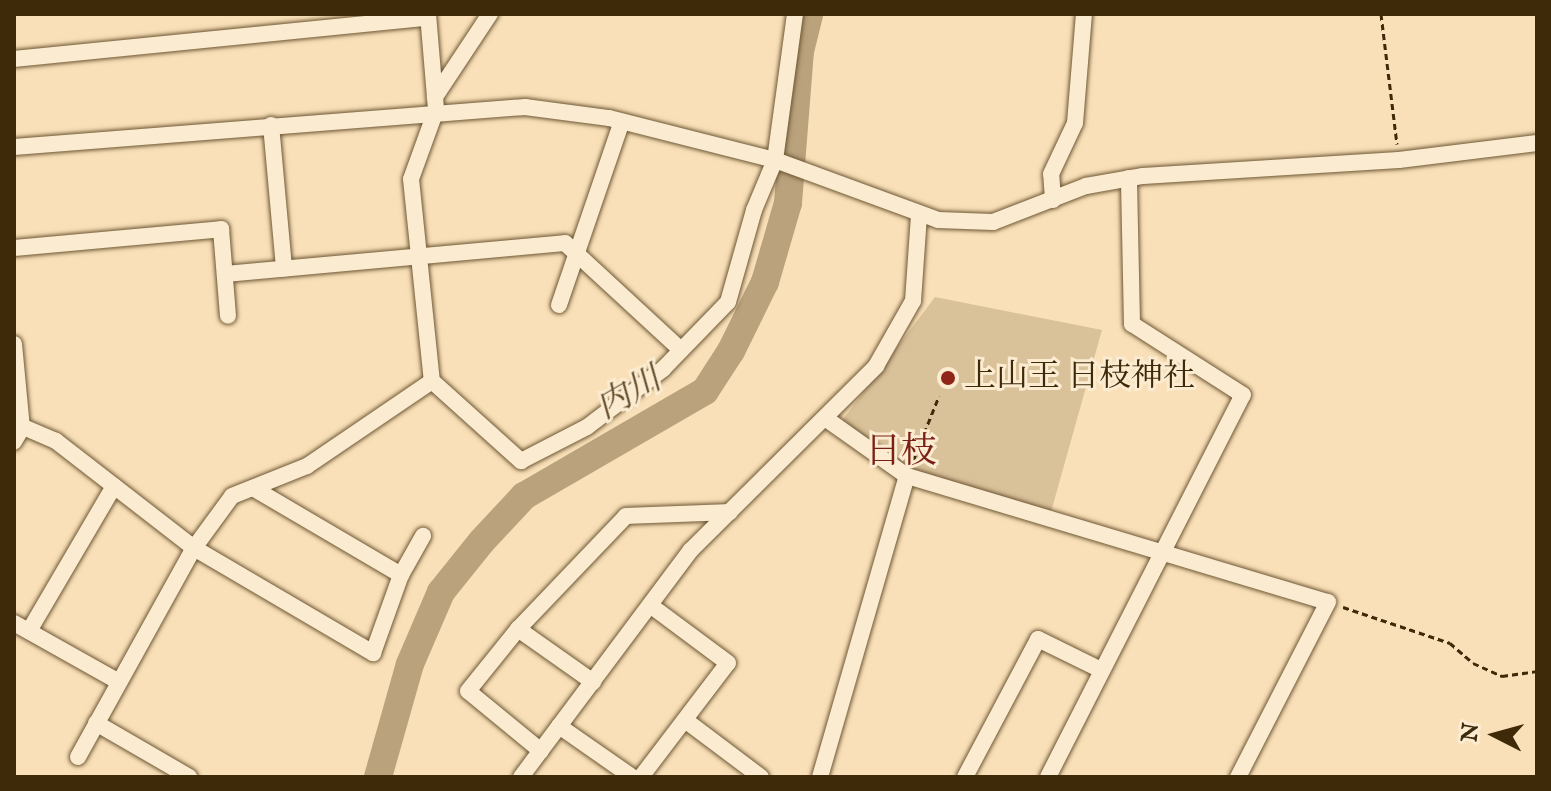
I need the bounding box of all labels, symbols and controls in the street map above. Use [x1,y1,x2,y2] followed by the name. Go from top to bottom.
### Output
[589,359,669,429] water label: 内川
[964,359,1195,397] place label: 上山王 日枝神社
[939,369,957,387] marker: 上山王 日枝神社
[865,431,937,475] district label: 日枝
[1455,695,1535,775] north arrow
[1456,722,1486,743] text: N

